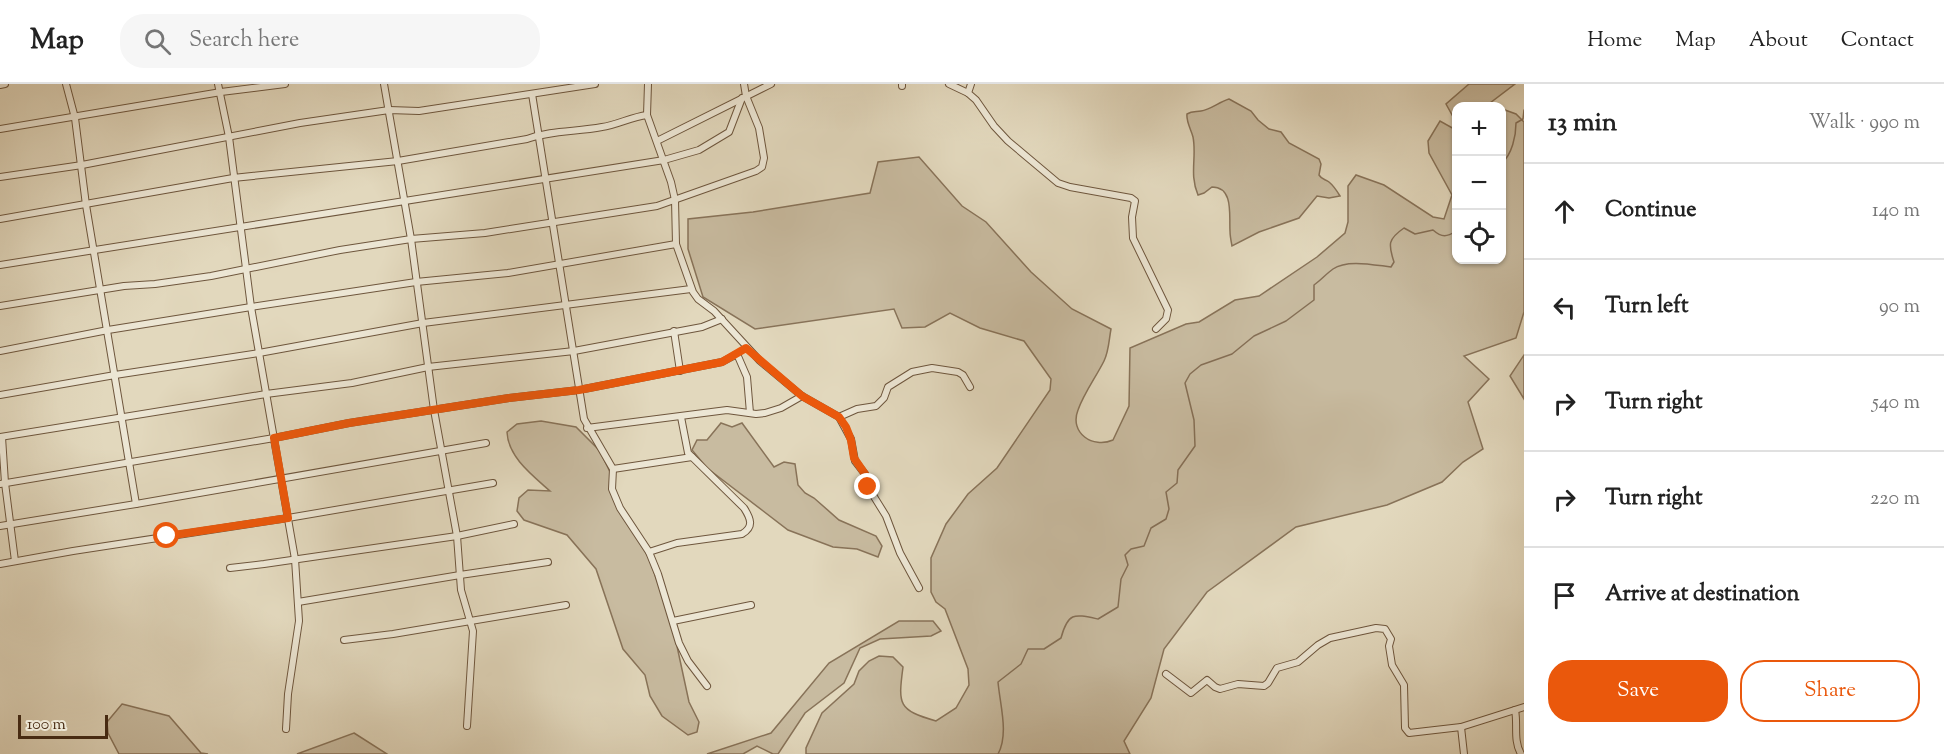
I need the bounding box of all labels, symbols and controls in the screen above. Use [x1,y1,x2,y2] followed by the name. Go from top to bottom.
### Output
[120,14,540,68] search box
[30,21,84,61] text: Map
[141,25,174,58] icon: search
[189,25,299,57] text: Search here
[1587,26,1642,56] text: Home
[1675,26,1716,56] text: Map
[1749,26,1808,56] text: About
[1841,26,1914,56] text: Contact
[1452,102,1506,264] map controls
[1452,102,1506,156] button: +
[1548,105,1617,142] text: 13 min
[1809,109,1920,138] text: Walk · 990 m
[1452,156,1506,210] button: −
[1548,195,1581,228] icon: ahead
[1605,195,1696,227] text: Continue
[1872,197,1920,226] text: 140 m
[1452,210,1506,264] button: locate
[1548,291,1581,324] icon: left
[1605,291,1688,323] text: Turn left
[1879,293,1920,322] text: 90 m
[1548,387,1581,420] icon: right
[1605,387,1702,419] text: Turn right
[1872,389,1920,418] text: 540 m
[854,473,880,499] route end
[1548,483,1581,516] icon: right
[1605,483,1702,515] text: Turn right
[1870,485,1920,514] text: 220 m
[153,522,179,548] route start
[1548,579,1581,612] icon: arrive
[1605,579,1800,611] text: Arrive at destination
[1548,660,1728,722] button: Save
[1740,660,1920,722] button: Share
[18,712,108,740] scale bar
[27,714,66,737] text: 100 m

